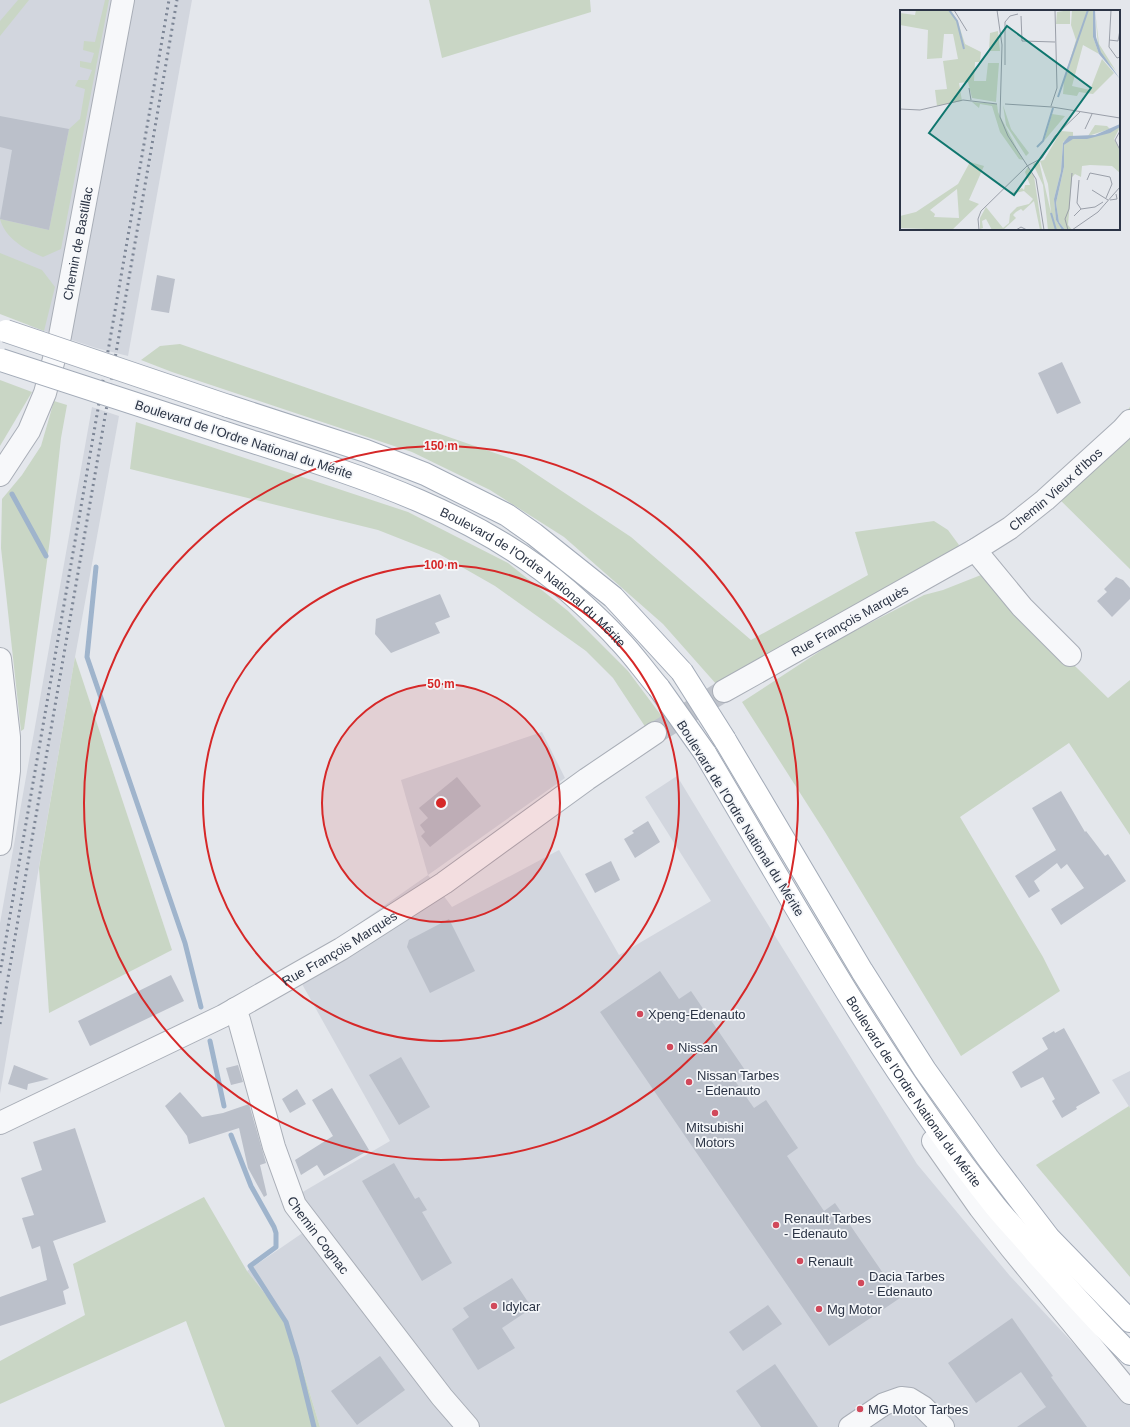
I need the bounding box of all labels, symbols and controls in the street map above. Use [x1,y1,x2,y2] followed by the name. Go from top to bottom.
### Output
[900,10,1120,230] inset map
[60,185,96,301] street label: Chemin de Bastillac
[133,397,355,482] street label: Boulevard de l'Ordre National du Mérite
[424,439,458,453] text: 150 m
[1006,445,1106,534] street label: Chemin Vieux d'Ibos
[438,504,629,650] street label: Boulevard de l'Ordre National du Mérite
[424,558,458,572] text: 100 m
[789,582,911,660] street label: Rue François Marquès
[427,677,455,691] text: 50 m
[674,718,807,919] street label: Boulevard de l'Ordre National du Mérite
[434,796,448,810] centre of rings
[279,908,400,989] street label: Rue François Marquès
[843,993,984,1190] street label: Boulevard de l'Ordre National du Mérite
[648,1007,746,1022] place label: Xpeng-Edenauto
[635,1009,645,1019] marker: Xpeng-Edenauto
[678,1040,718,1055] place label: Nissan
[665,1042,675,1052] marker: Nissan
[697,1068,780,1098] place label: Nissan Tarbes - Edenauto
[684,1077,694,1087] marker: Nissan Tarbes - Edenauto
[710,1108,720,1118] marker: Mitsubishi Motors
[686,1120,744,1150] place label: Mitsubishi Motors
[284,1194,352,1277] street label: Chemin Cognac
[784,1211,872,1241] place label: Renault Tarbes - Edenauto
[771,1220,781,1230] marker: Renault Tarbes - Edenauto
[808,1254,853,1269] place label: Renault
[795,1256,805,1266] marker: Renault
[869,1269,945,1299] place label: Dacia Tarbes - Edenauto
[856,1278,866,1288] marker: Dacia Tarbes - Edenauto
[502,1299,541,1314] place label: Idylcar
[489,1301,499,1311] marker: Idylcar
[827,1302,883,1317] place label: Mg Motor
[814,1304,824,1314] marker: Mg Motor
[868,1402,969,1417] place label: MG Motor Tarbes
[855,1404,865,1414] marker: MG Motor Tarbes

